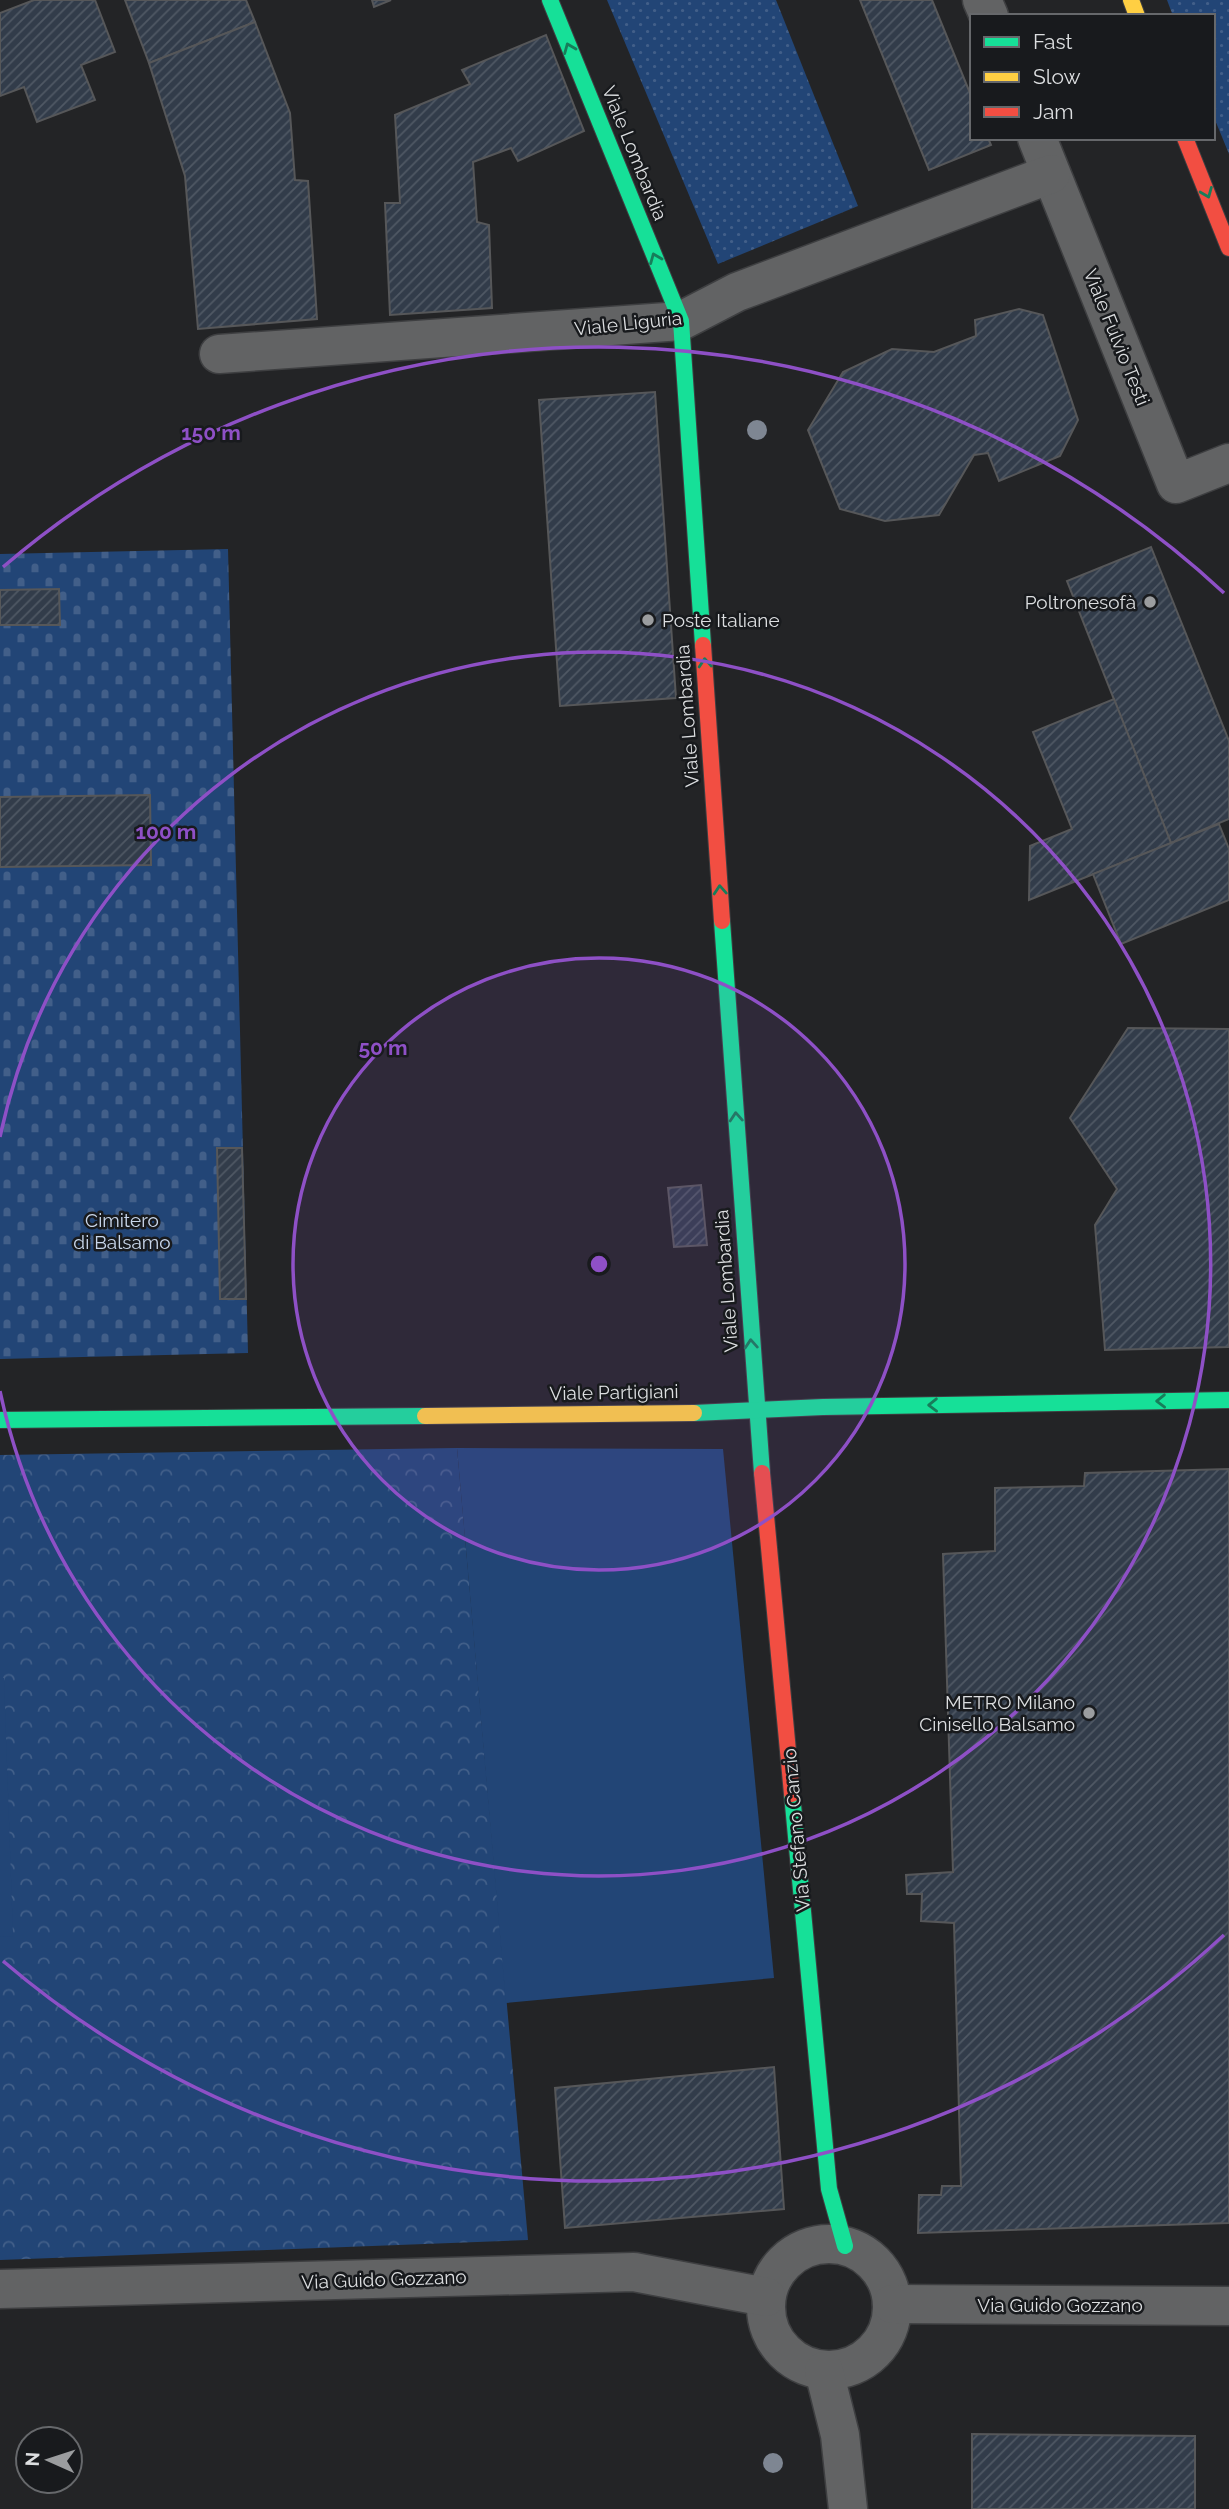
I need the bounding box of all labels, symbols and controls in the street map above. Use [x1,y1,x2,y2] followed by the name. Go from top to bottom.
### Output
[970,14,1215,140] legend
[1033,29,1073,54] text: Fast
[564,42,578,54] one-way arrow
[1033,64,1081,89] text: Slow
[598,83,672,223] street label: Viale Lombardia
[1033,99,1074,124] text: Jam
[1199,186,1213,198] one-way arrow
[650,253,664,265] one-way arrow
[1080,265,1154,409] street label: Viale Fulvio Testi
[573,306,683,340] street label: Viale Liguria
[181,420,241,445] text: 150 m
[1025,591,1136,613] place label: Poltronesofà
[1142,594,1158,610] marker: Poltronesofà
[662,609,780,631] place label: Poste Italiane
[640,612,656,628] marker: Poste Italiane
[671,644,703,788] street label: Viale Lombardia
[698,657,713,668] one-way arrow
[136,819,196,844] text: 100 m
[713,884,728,895] one-way arrow
[358,1035,408,1060] text: 50 m
[729,1111,744,1122] one-way arrow
[73,1209,171,1253] park label: Cimitero di Balsamo
[710,1209,742,1353] street label: Viale Lombardia
[587,1252,611,1276] centre of rings
[744,1338,759,1349] one-way arrow
[549,1380,679,1404] street label: Viale Partigiani
[1155,1394,1166,1409] one-way arrow
[928,1397,938,1413] one-way arrow
[919,1691,1075,1735] place label: METRO Milano Cinisello Balsamo
[1081,1705,1097,1721] marker: METRO Milano Cinisello Balsamo
[778,1747,814,1913] street label: Via Stefano Canzio
[301,2265,467,2293] street label: Via Guido Gozzano
[977,2294,1143,2316] street label: Via Guido Gozzano
[14,2425,84,2495] north arrow
[21,2451,43,2467] text: N

